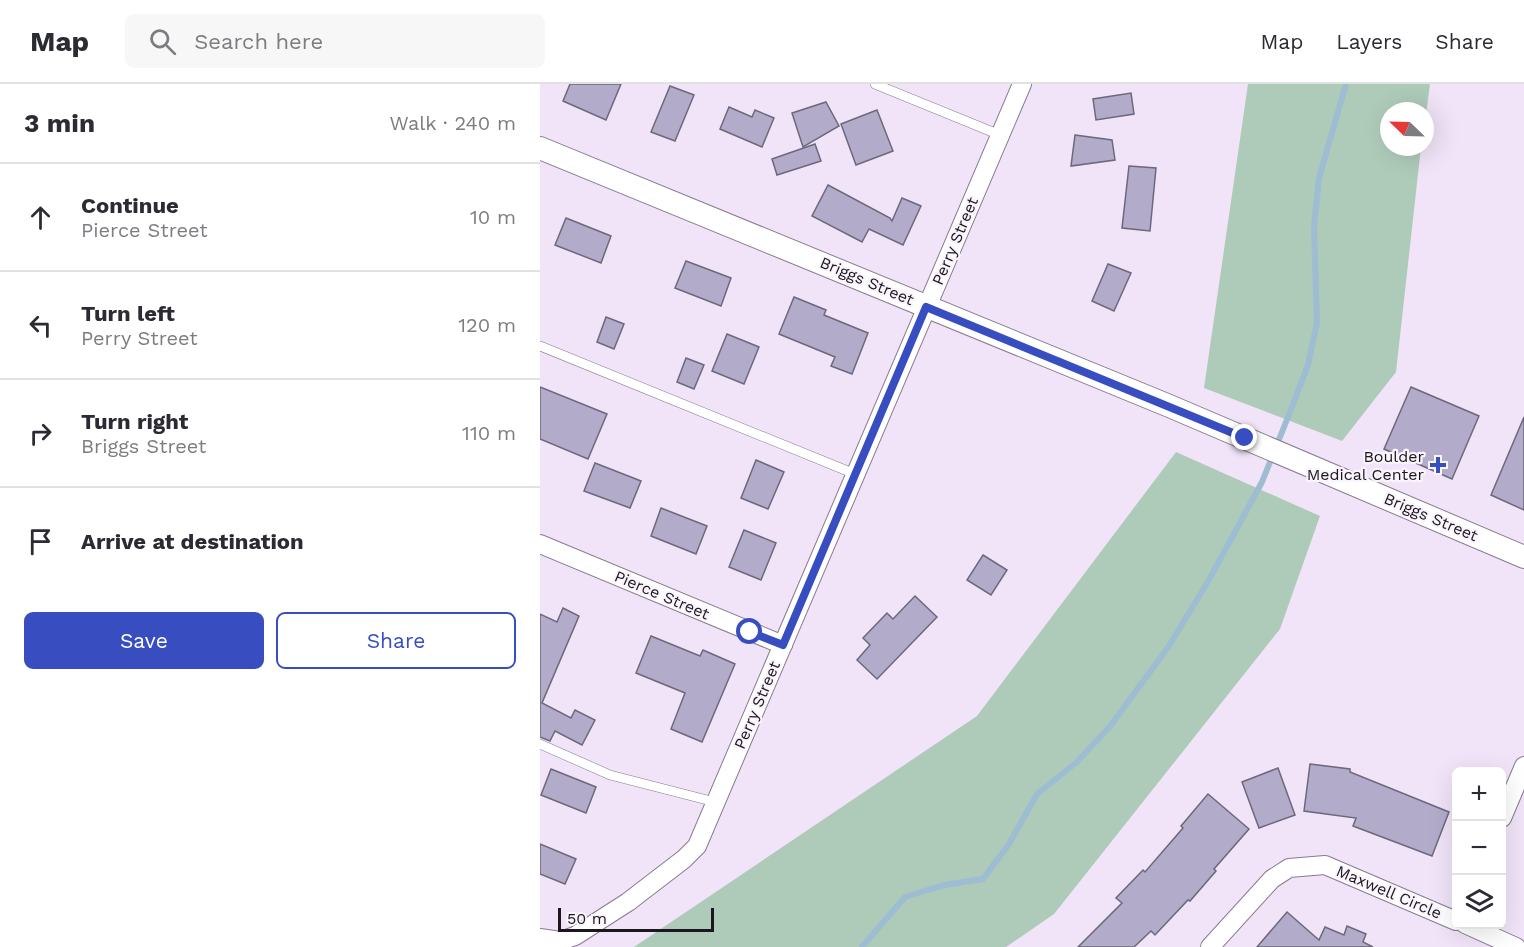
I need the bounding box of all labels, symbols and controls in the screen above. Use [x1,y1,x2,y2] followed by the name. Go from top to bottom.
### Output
[125,14,545,68] search box
[30,25,89,58] text: Map
[146,25,179,58] icon: search
[194,29,323,54] text: Search here
[1260,29,1303,54] text: Map
[1336,29,1402,54] text: Layers
[1435,29,1494,54] text: Share
[1380,102,1434,156] north arrow
[24,108,95,138] text: 3 min
[389,111,516,135] text: Walk · 240 m
[81,193,179,218] text: Continue
[928,194,982,288] street label: Perry Street
[24,201,57,234] icon: ahead
[470,205,516,229] text: 10 m
[81,218,208,242] text: Pierce Street
[817,253,917,309] street label: Briggs Street
[81,301,175,326] text: Turn left
[24,309,57,342] icon: left
[458,313,516,337] text: 120 m
[81,326,198,350] text: Perry Street
[81,409,188,434] text: Turn right
[24,417,57,450] icon: right
[462,421,516,445] text: 110 m
[1231,424,1257,450] route end
[81,434,206,458] text: Briggs Street
[1307,447,1424,484] place label: Boulder Medical Center
[1429,456,1447,474] marker: Boulder Medical Center
[1381,489,1481,545] street label: Briggs Street
[24,525,57,558] icon: arrive
[81,529,304,554] text: Arrive at destination
[612,566,713,624] street label: Pierce Street
[24,612,264,669] button: Save
[276,612,516,669] button: Share
[736,618,762,644] route start
[730,658,784,752] street label: Perry Street
[1452,767,1506,929] map controls
[1452,767,1506,821] button: +
[1452,821,1506,875] button: −
[1333,861,1445,923] street label: Maxwell Circle
[1452,875,1506,929] button: layers
[558,905,714,932] scale bar
[567,909,607,928] text: 50 m

